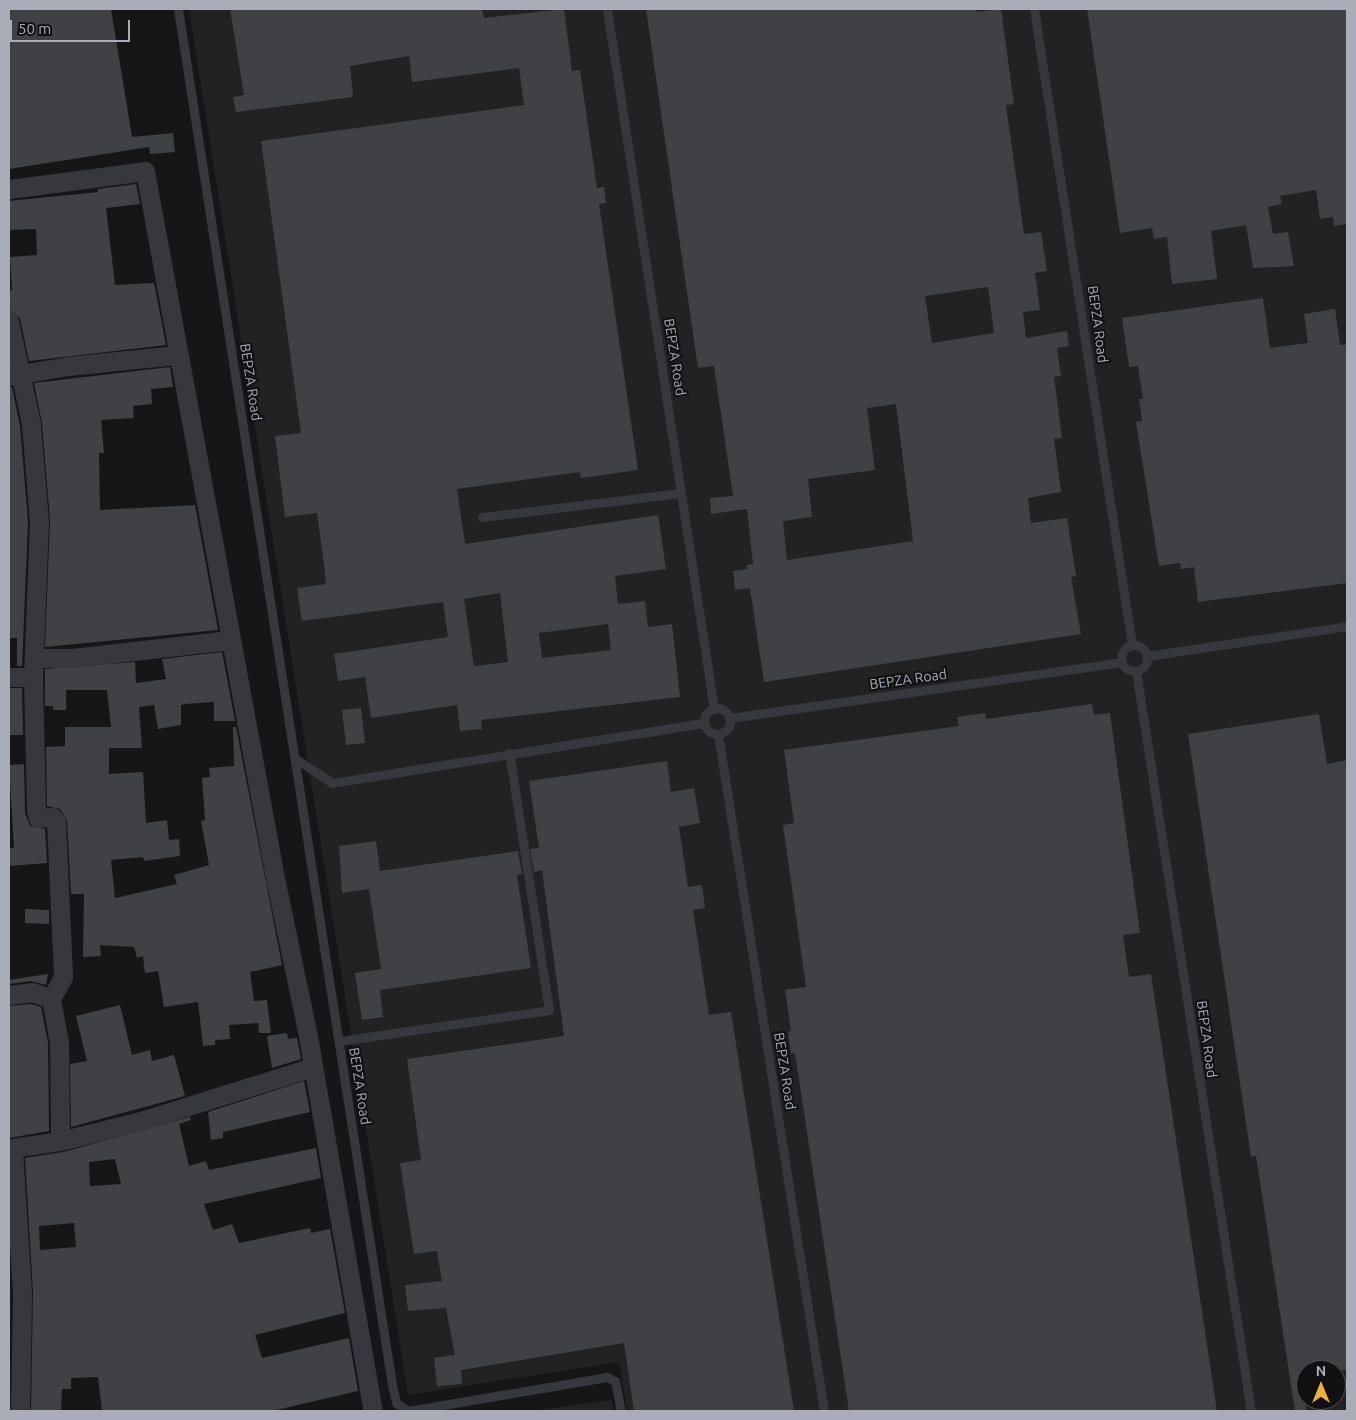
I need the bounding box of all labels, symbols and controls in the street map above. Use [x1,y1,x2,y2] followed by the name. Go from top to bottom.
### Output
[12,10,132,42] scale bar
[18,20,51,37] text: 50 m
[1084,284,1112,364] street label: BEPZA Road
[661,317,689,397] street label: BEPZA Road
[237,342,265,422] street label: BEPZA Road
[868,665,948,693] street label: BEPZA Road
[1193,999,1221,1079] street label: BEPZA Road
[771,1031,799,1111] street label: BEPZA Road
[346,1046,374,1126] street label: BEPZA Road
[1296,1360,1346,1410] north arrow
[1316,1363,1326,1379] text: N

